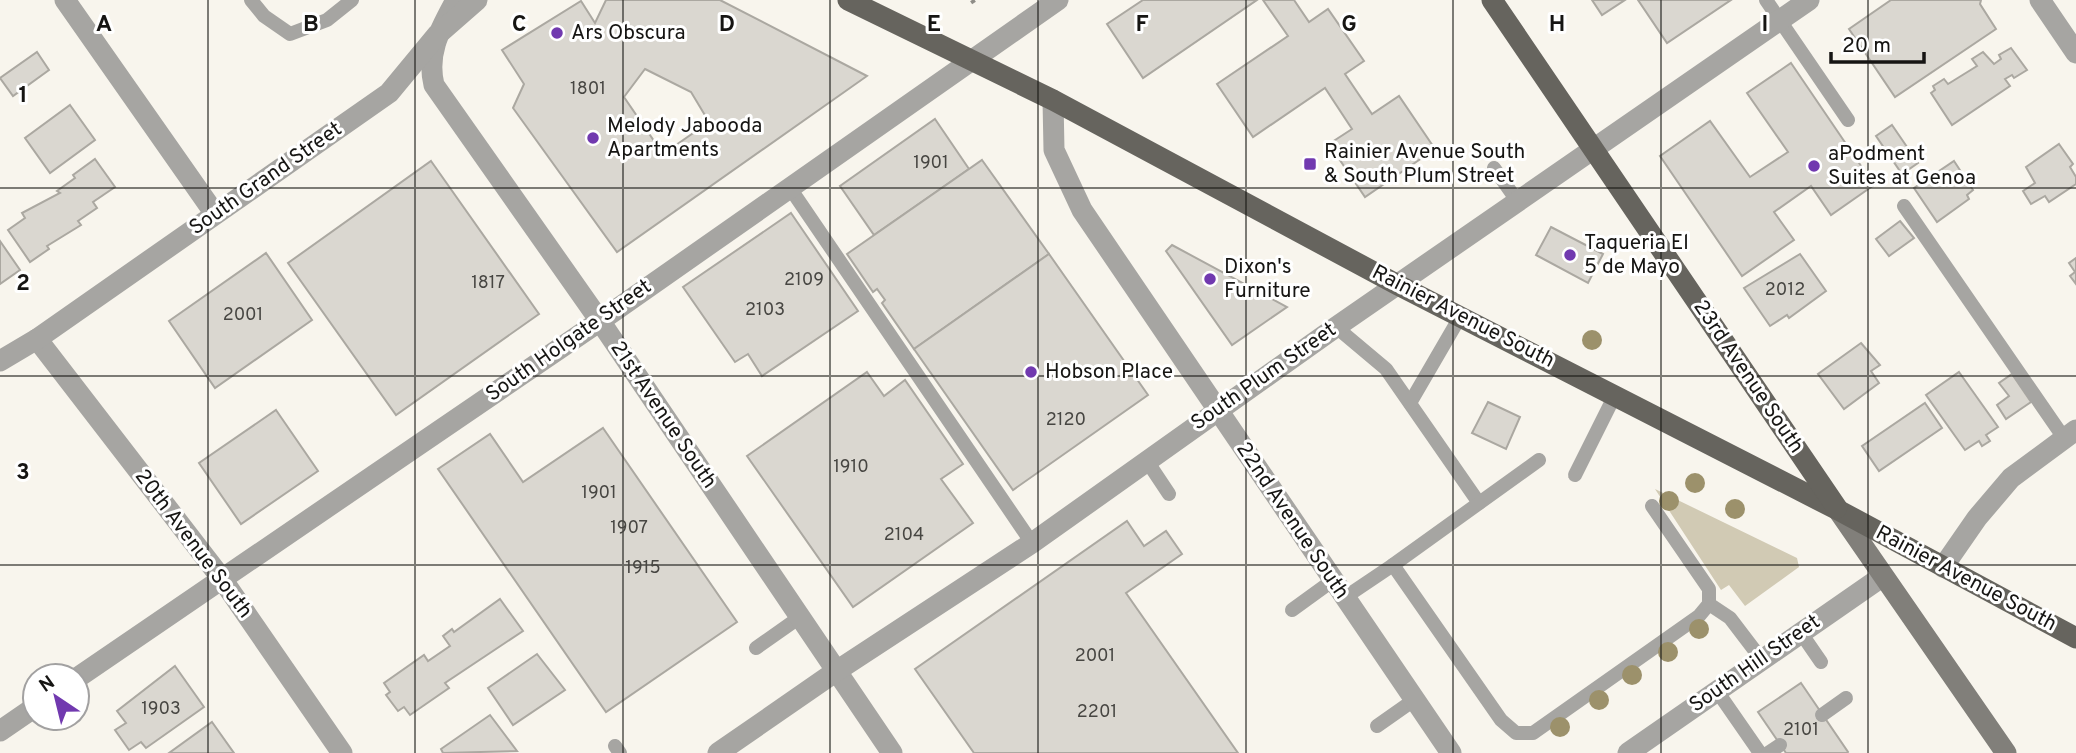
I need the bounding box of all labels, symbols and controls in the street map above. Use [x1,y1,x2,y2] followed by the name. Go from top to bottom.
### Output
[96,11,112,40] text: A
[303,11,319,40] text: B
[512,11,526,40] text: C
[719,11,735,40] text: D
[927,11,941,40] text: E
[1135,11,1149,40] text: F
[1341,11,1357,40] text: G
[1549,11,1565,40] text: H
[1762,11,1768,40] text: I
[571,20,686,47] place label: Ars Obscura
[1831,21,1924,65] scale bar
[549,25,565,41] marker: Ars Obscura
[1842,33,1891,60] text: 20 m
[570,78,606,101] house number: 1801
[18,82,28,111] text: 1
[607,113,762,164] place label: Melody Jabooda Apartments
[184,116,348,242] street label: South Grand Street
[585,130,601,146] marker: Melody Jabooda Apartments
[1324,139,1525,190] place label: Rainier Avenue South & South Plum Street
[1828,141,1976,192] place label: aPodment Suites at Genoa
[913,152,949,175] house number: 1901
[1302,156,1318,172] marker: Rainier Avenue South & South Plum Street
[1806,158,1822,174] marker: aPodment Suites at Genoa
[1584,230,1689,281] place label: Taqueria El 5 de Mayo
[1562,247,1578,263] marker: Taqueria El 5 de Mayo
[1224,254,1311,305] place label: Dixon's Furniture
[1367,259,1559,375] street label: Rainier Avenue South
[784,269,824,292] house number: 2109
[16,270,30,299] text: 2
[1202,271,1218,287] marker: Dixon's Furniture
[471,272,505,295] house number: 1817
[481,274,657,408] street label: South Holgate Street
[1765,279,1805,302] house number: 2012
[1687,295,1809,459] street label: 23rd Avenue South
[745,299,785,322] house number: 2103
[223,304,263,327] house number: 2001
[1186,317,1342,437] street label: South Plum Street
[604,336,722,494] street label: 21st Avenue South
[1045,359,1173,386] place label: Hobson Place
[1023,364,1039,380] marker: Hobson Place
[1046,409,1086,432] house number: 2120
[1229,437,1355,605] street label: 22nd Avenue South
[833,456,869,479] house number: 1910
[16,459,30,488] text: 3
[128,464,258,624] street label: 20th Avenue South
[581,482,617,505] house number: 1901
[610,517,648,540] house number: 1907
[1871,520,2061,638] street label: Rainier Avenue South
[884,524,924,547] house number: 2104
[625,557,661,580] house number: 1915
[1684,609,1826,719] street label: South Hill Street
[1075,645,1115,668] house number: 2001
[21,662,91,732] north arrow
[35,671,60,698] text: N
[141,698,181,721] house number: 1903
[1077,701,1117,724] house number: 2201
[1783,719,1819,742] house number: 2101

